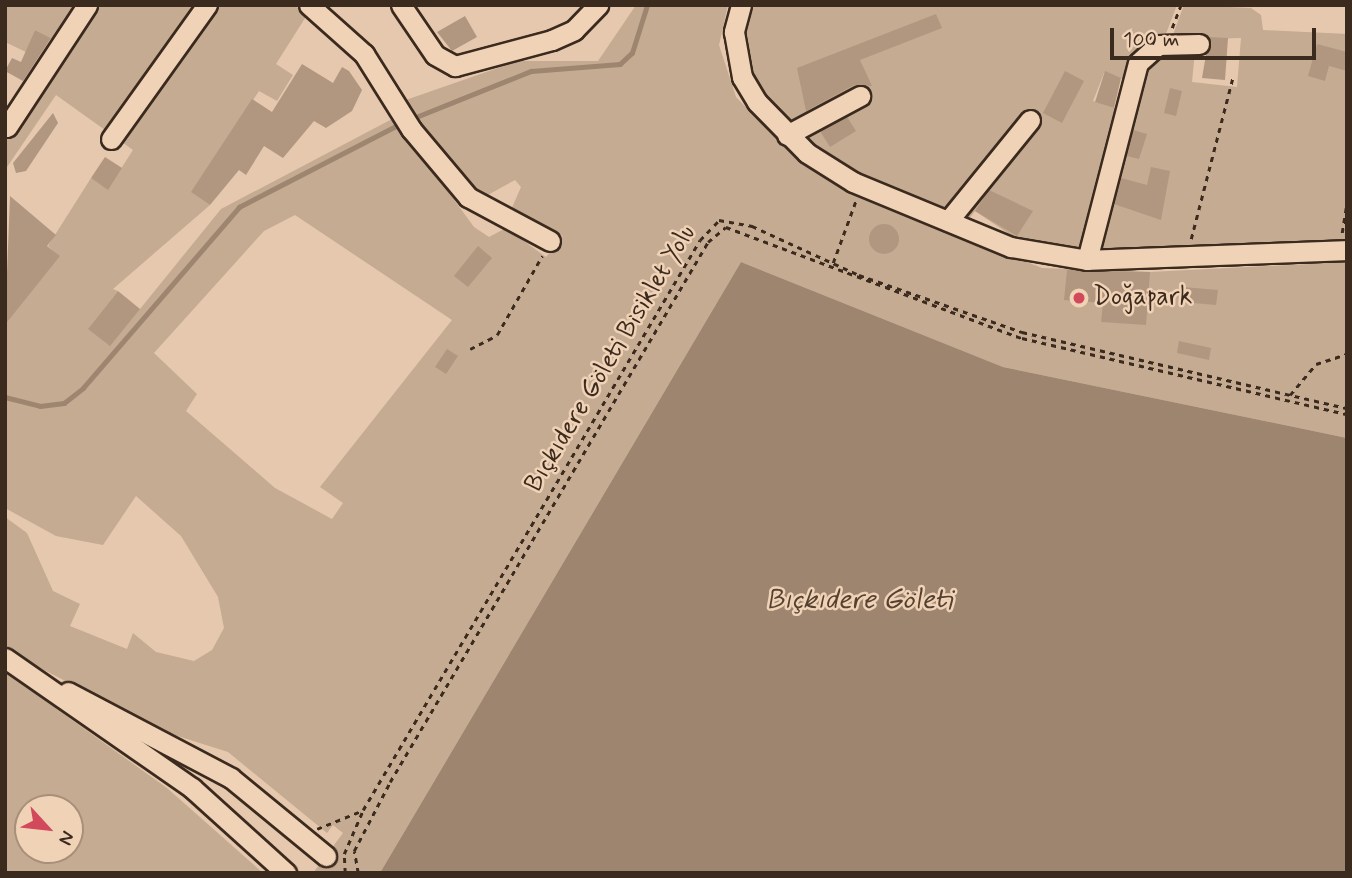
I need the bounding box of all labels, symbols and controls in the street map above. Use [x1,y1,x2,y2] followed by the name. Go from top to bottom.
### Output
[1114,14,1320,58] scale bar
[1123,26,1179,54] text: 100 m
[518,219,704,499] street label: Bıçkıdere Göleti Bisiklet Yolu
[1093,282,1192,314] place label: Doğapark
[1071,290,1087,306] marker: Doğapark
[766,584,952,618] water label: Bıçkıdere Göleti
[14,794,84,864] north arrow
[52,827,80,849] text: N

